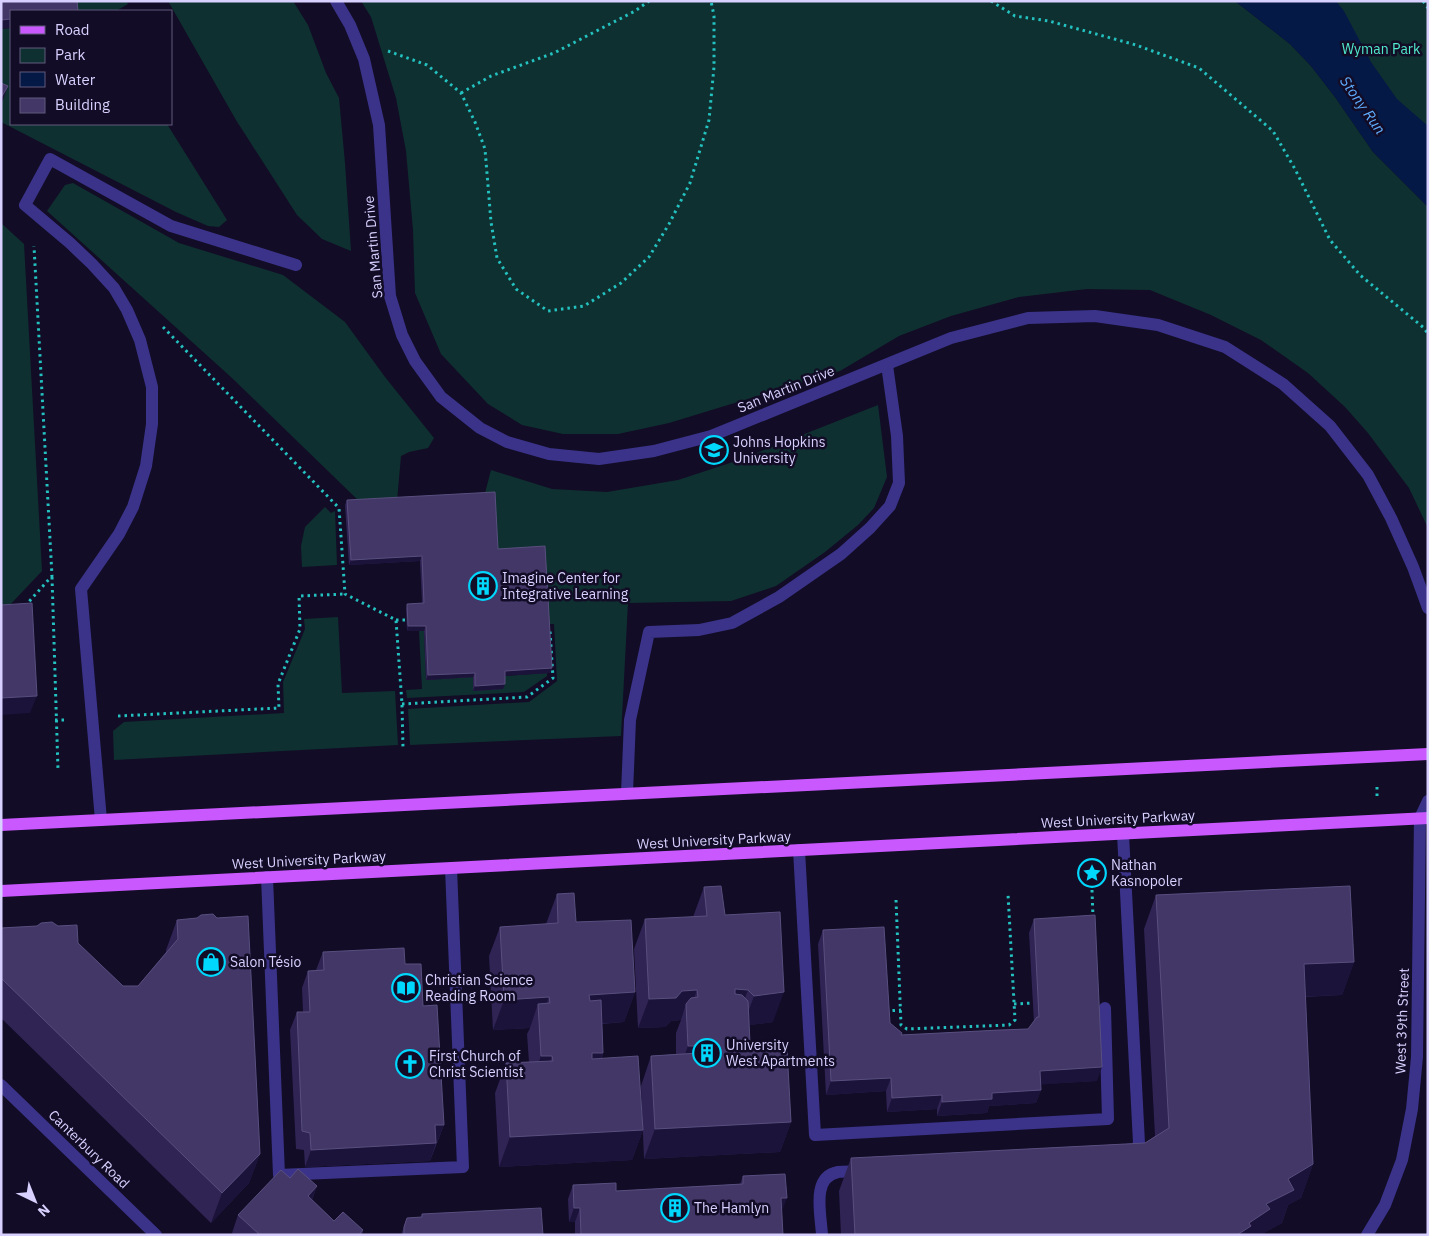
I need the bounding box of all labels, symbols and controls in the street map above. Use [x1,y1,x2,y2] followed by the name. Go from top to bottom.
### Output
[10,10,172,125] legend
[55,20,90,39] text: Road
[1342,40,1421,58] park label: Wyman Park
[55,45,85,64] text: Park
[55,70,96,89] text: Water
[1336,72,1390,138] water label: Stony Run
[55,95,110,114] text: Building
[360,195,386,299] street label: San Martin Drive
[735,361,837,417] street label: San Martin Drive
[733,433,826,467] place label: Johns Hopkins University
[699,435,729,465] school or university icon: Johns Hopkins University
[502,569,629,603] place label: Imagine Center for Integrative Learning
[468,571,498,601] building icon: Imagine Center for Integrative Learning
[1040,806,1196,832] street label: West University Parkway
[636,827,792,853] street label: West University Parkway
[231,847,387,873] street label: West University Parkway
[1111,856,1182,890] place label: Nathan Kasnopoler
[1077,858,1107,888] place icon: Nathan Kasnopoler
[196,947,226,977] shop icon: Salon Tésio
[230,953,302,971] place label: Salon Tésio
[1391,968,1413,1074] street label: West 39th Street
[425,971,533,1005] place label: Christian Science Reading Room
[391,973,421,1003] library icon: Christian Science Reading Room
[726,1036,835,1070] place label: University West Apartments
[692,1038,722,1068] building icon: University West Apartments
[429,1047,524,1081] place label: First Church of Christ Scientist
[395,1049,425,1079] church icon: First Church of Christ Scientist
[45,1106,133,1192] street label: Canterbury Road
[10,1176,60,1226] north arrow
[660,1193,690,1223] building icon: The Hamlyn
[694,1199,769,1217] place label: The Hamlyn
[34,1200,54,1221] text: N

